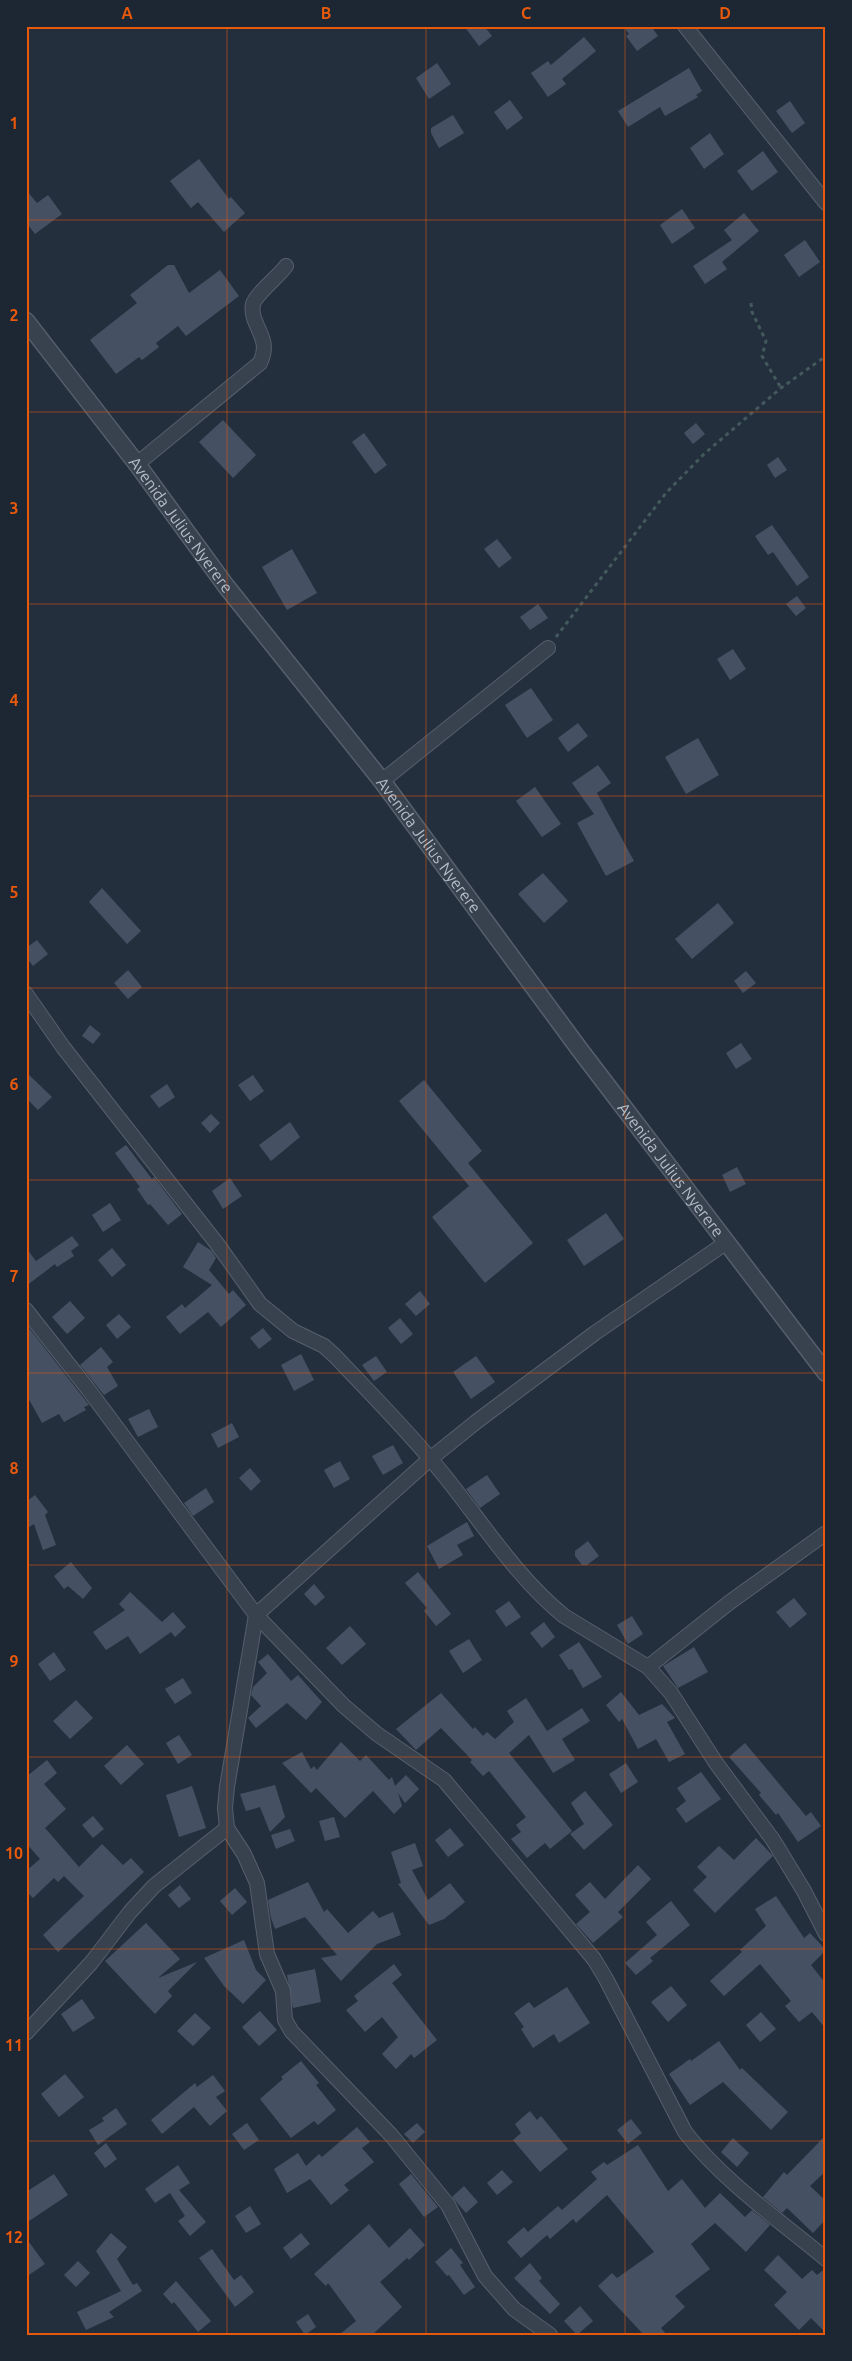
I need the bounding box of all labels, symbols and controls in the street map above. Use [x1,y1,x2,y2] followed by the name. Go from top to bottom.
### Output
[121,4,133,22] text: A
[321,4,331,22] text: B
[521,4,531,22] text: C
[719,4,731,22] text: D
[9,114,19,132] text: 1
[9,306,19,324] text: 2
[126,453,237,596] street label: Avenida Julius Nyerere
[9,499,19,517] text: 3
[9,691,19,709] text: 4
[373,774,485,916] street label: Avenida Julius Nyerere
[9,883,19,901] text: 5
[9,1075,19,1093] text: 6
[614,1099,728,1240] street label: Avenida Julius Nyerere
[9,1267,19,1285] text: 7
[9,1459,19,1477] text: 8
[9,1652,19,1670] text: 9
[5,1844,23,1862] text: 10
[5,2036,23,2054] text: 11
[5,2228,23,2246] text: 12

